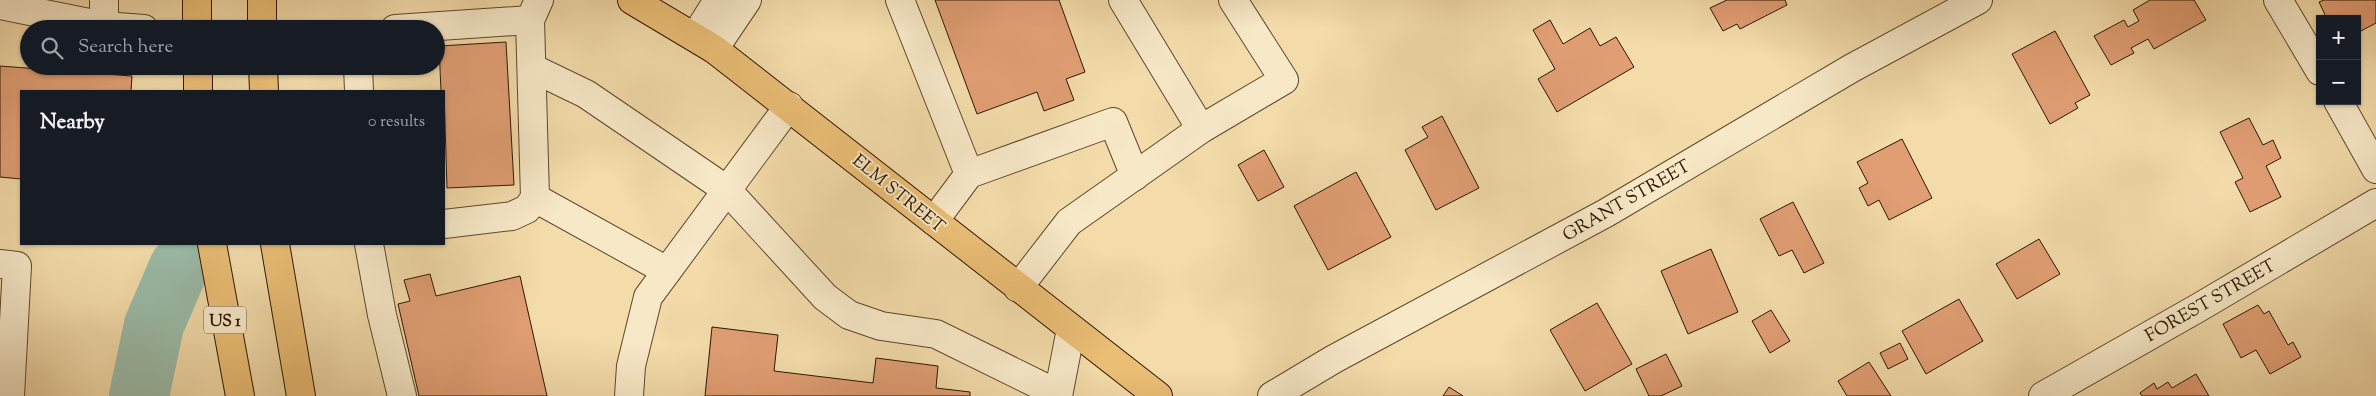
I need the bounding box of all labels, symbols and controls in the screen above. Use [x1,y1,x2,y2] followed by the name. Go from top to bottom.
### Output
[2316,15,2361,105] map controls
[2316,15,2361,60] button: +
[20,20,445,75] search box
[38,34,66,62] icon: search
[78,34,173,61] text: Search here
[2316,60,2361,105] button: −
[40,108,105,138] text: Nearby
[368,111,425,134] text: 0 results
[846,149,950,240] street label: ELM STREET
[1558,154,1696,249] street label: GRANT STREET
[2141,254,2281,350] street label: FOREST STREET
[204,306,246,334] road number: US 1

